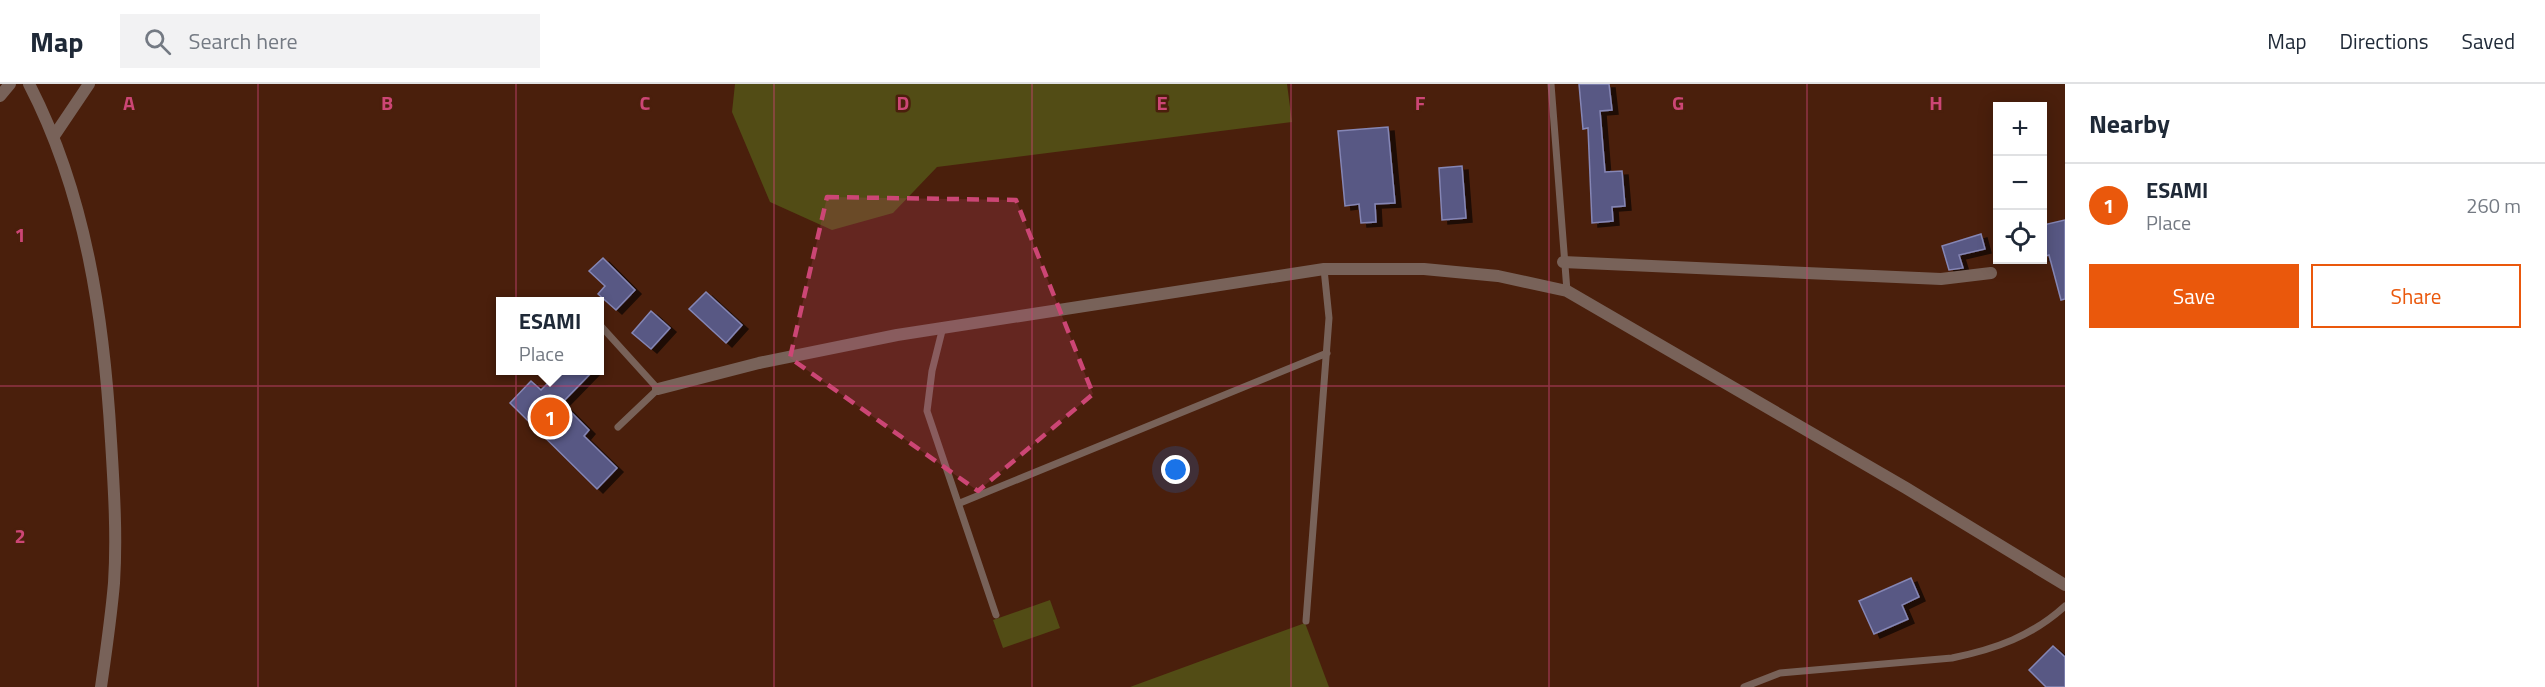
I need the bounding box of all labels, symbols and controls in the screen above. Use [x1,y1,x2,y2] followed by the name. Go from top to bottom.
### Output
[120,14,540,68] search box
[30,20,84,63] text: Map
[189,24,298,58] text: Search here
[141,25,174,58] icon: search
[2267,25,2307,57] text: Map
[2340,25,2429,57] text: Directions
[2462,25,2515,57] text: Saved
[123,87,135,118] text: A
[381,87,393,118] text: B
[640,87,651,118] text: C
[897,87,909,118] text: D
[1156,87,1168,118] text: E
[1415,87,1426,118] text: F
[1672,87,1684,118] text: G
[1929,87,1943,118] text: H
[1993,102,2047,264] map controls
[1993,102,2047,156] button: +
[2089,104,2170,143] text: Nearby
[1993,156,2047,210] button: −
[2146,173,2208,207] text: ESAMI
[2103,190,2114,221] text: 1
[2466,190,2521,221] text: 260 m
[2146,207,2191,238] text: Place
[1993,210,2047,264] button: locate
[14,219,26,250] text: 1
[2089,264,2299,328] button: Save
[2311,264,2521,328] button: Share
[496,297,604,375] popup
[519,304,581,338] text: ESAMI
[519,338,564,369] text: Place
[530,394,570,440] pin: 1
[1161,455,1190,484] your location
[14,520,26,551] text: 2

